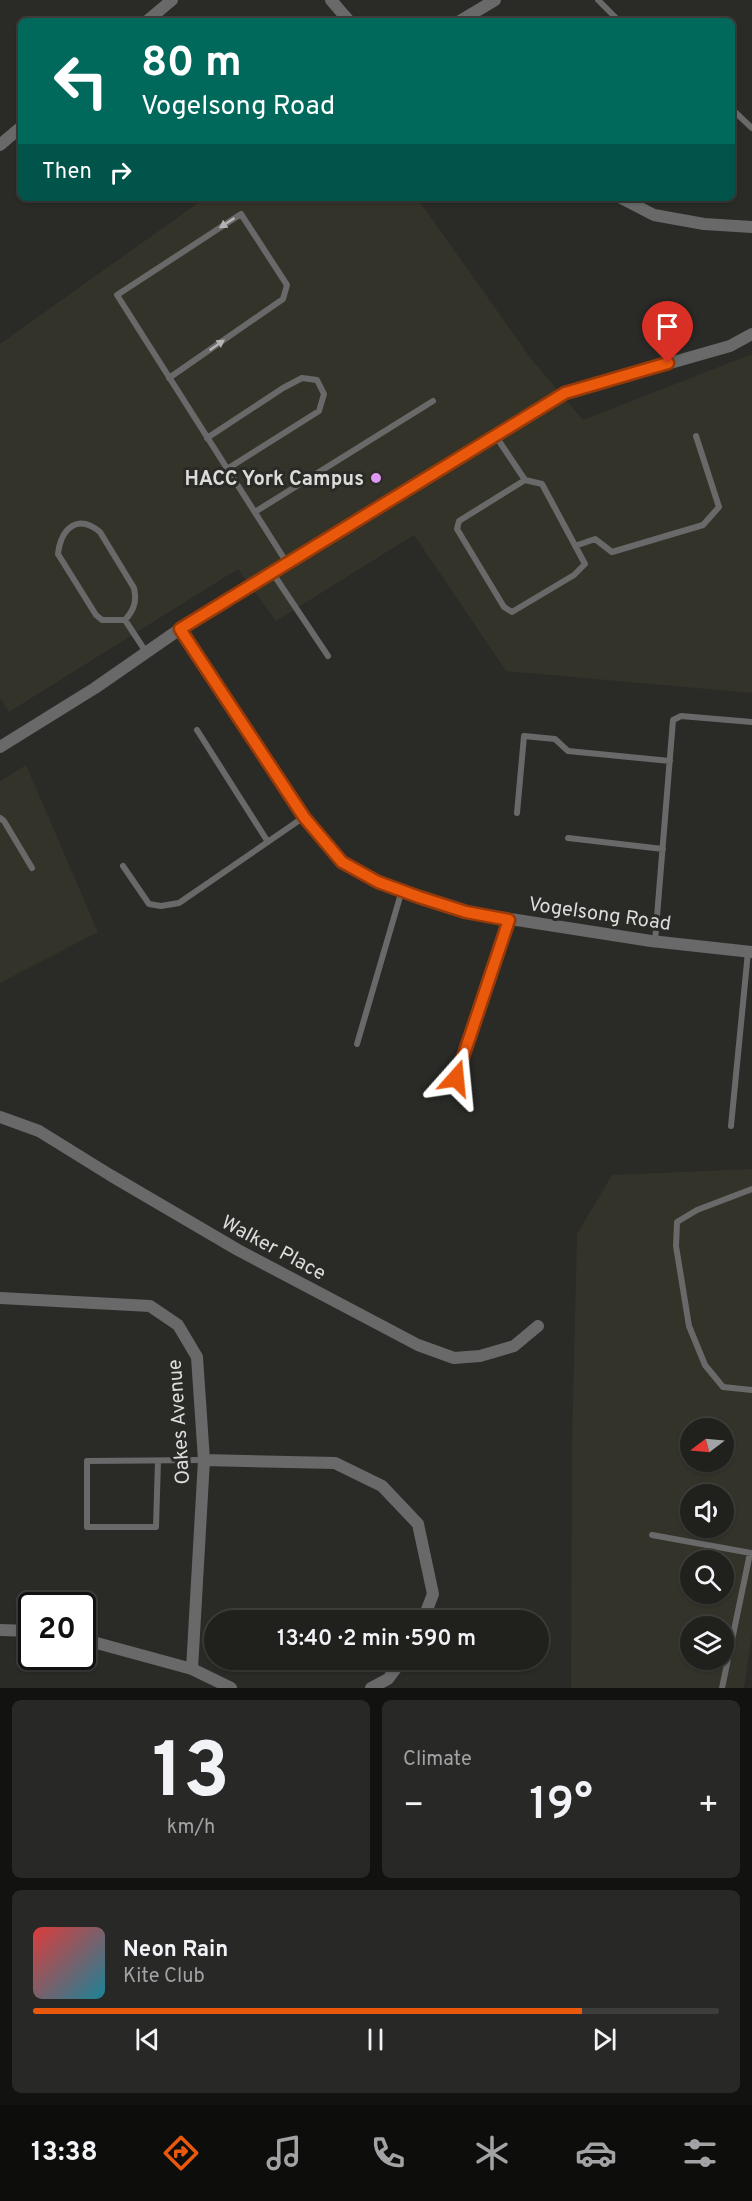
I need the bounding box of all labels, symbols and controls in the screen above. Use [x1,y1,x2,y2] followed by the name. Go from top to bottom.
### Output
[141,38,242,91] text: 80 m
[42,42,120,120] icon: left
[141,90,335,124] text: Vogelsong Road
[104,156,137,189] icon: right
[42,159,92,186] text: Then
[220,217,236,229] one-way arrow
[642,301,693,363] pin
[651,310,684,343] icon: arrive
[210,339,225,351] one-way arrow
[184,467,364,493] place label: HACC York Campus
[369,471,383,485] marker: HACC York Campus
[527,892,673,938] street label: Vogelsong Road
[424,1046,488,1110] position arrow
[216,1210,330,1287] street label: Walker Place
[163,1358,197,1485] street label: Oakes Avenue
[680,1418,734,1472] north arrow
[680,1418,734,1670] map controls
[680,1484,734,1538] button: sound
[680,1550,734,1604] button: search
[18,1592,96,1670] speed limit sign: 20
[680,1616,734,1670] button: layers
[277,1626,476,1653] text: 13:40 · 2 min · 590 m
[152,1726,230,1825] text: 13
[403,1747,472,1773] text: Climate
[529,1778,593,1835] text: 19°
[403,1786,424,1828] text: −
[698,1786,719,1828] text: +
[167,1815,215,1841] text: km/h
[123,1937,228,1964] text: Neon Rain
[123,1964,205,1990] text: Kite Club
[131,2023,164,2056] icon: previous
[359,2023,392,2056] icon: pause
[588,2023,621,2056] icon: next
[160,2132,202,2174] icon: directions
[263,2132,305,2174] icon: music
[367,2132,409,2174] icon: phone
[471,2132,513,2174] icon: climate
[575,2132,617,2174] icon: car
[679,2132,721,2174] icon: filters
[31,2136,98,2170] text: 13:38

